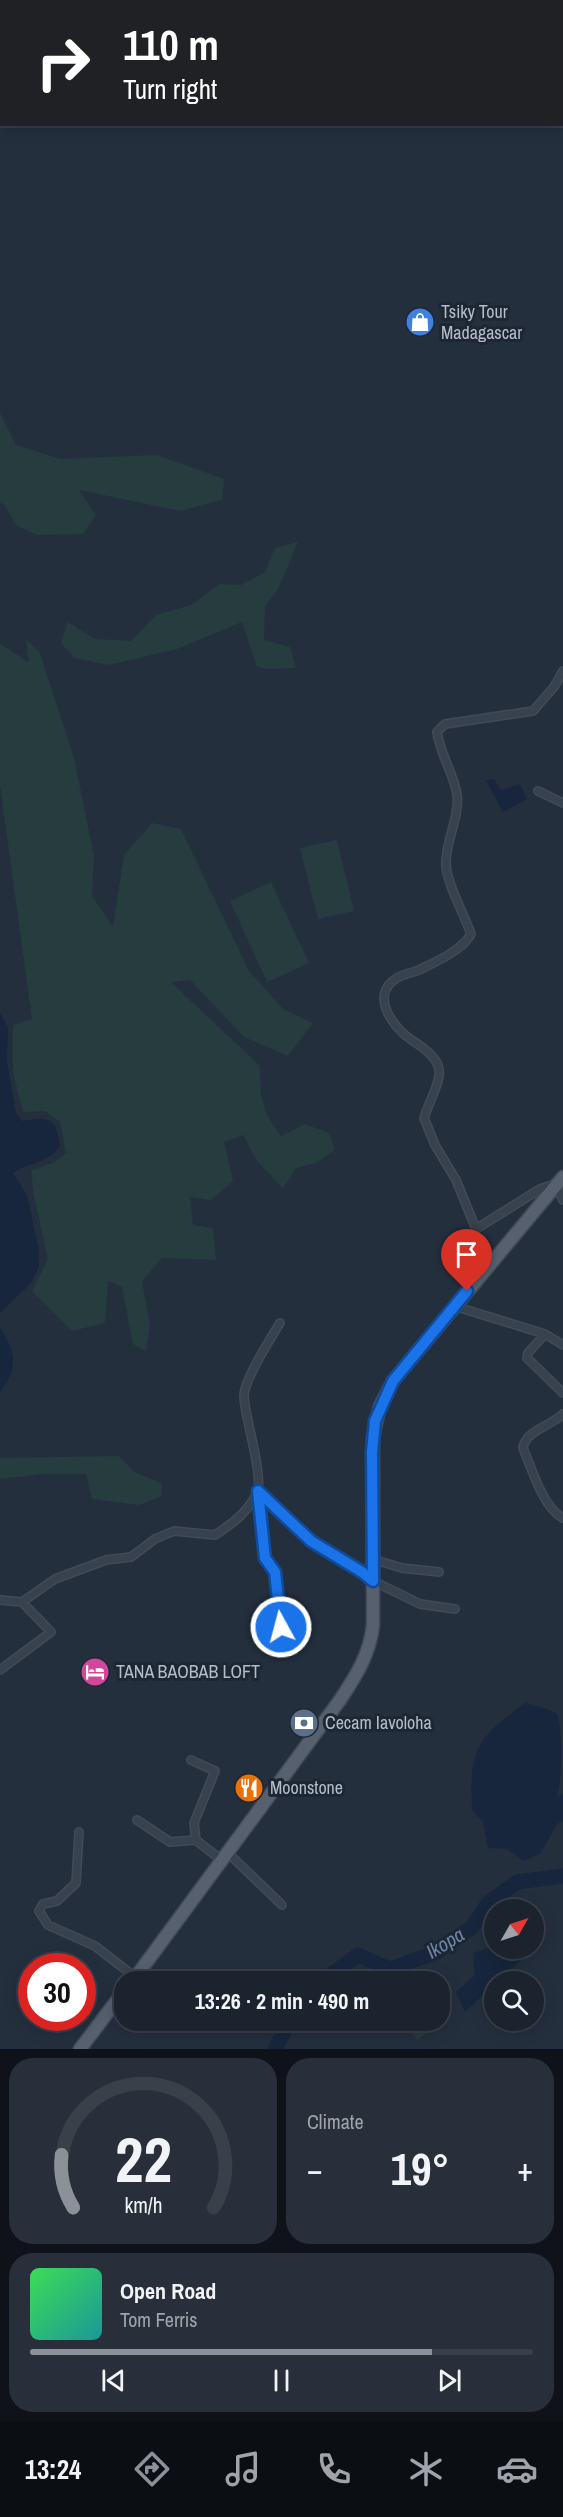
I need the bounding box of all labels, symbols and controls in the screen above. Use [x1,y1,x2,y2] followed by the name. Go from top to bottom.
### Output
[123,17,219,73] text: 110 m
[24,24,102,102] icon: right
[123,71,217,107] text: Turn right
[441,299,522,345] place label: Tsiky Tour Madagascar
[404,306,436,338] shop icon: Tsiky Tour Madagascar
[441,1229,492,1291] pin
[450,1238,483,1271] icon: arrive
[249,1595,313,1659] position arrow
[79,1656,111,1688] hotel icon: TANA BAOBAB LOFT
[116,1659,260,1684] place label: TANA BAOBAB LOFT
[288,1707,320,1739] bank icon: Cecam Iavoloha
[325,1710,432,1735] place label: Cecam Iavoloha
[233,1772,265,1804] restaurant icon: Moonstone
[270,1775,343,1800] place label: Moonstone
[484,1899,544,1959] north arrow
[484,1899,544,2031] map controls
[421,1921,469,1964] water label: Ikopa
[18,1953,96,2031] speed limit sign: 30
[484,1971,544,2031] button: search
[195,1986,369,2016] text: 13:26 · 2 min · 490 m
[307,2108,364,2135] text: Climate
[115,2117,171,2201] text: 22
[390,2138,450,2199] text: 19°
[307,2147,323,2191] text: −
[517,2147,533,2191] text: +
[124,2191,162,2220] text: km/h
[120,2276,216,2306] text: Open Road
[120,2306,198,2333] text: Tom Ferris
[97,2364,130,2397] icon: previous
[265,2364,298,2397] icon: pause
[433,2364,466,2397] icon: next
[131,2448,173,2490] icon: directions
[222,2448,264,2490] icon: music
[313,2448,355,2490] icon: phone
[405,2448,447,2490] icon: climate
[496,2448,538,2490] icon: car
[25,2451,81,2487] text: 13:24

